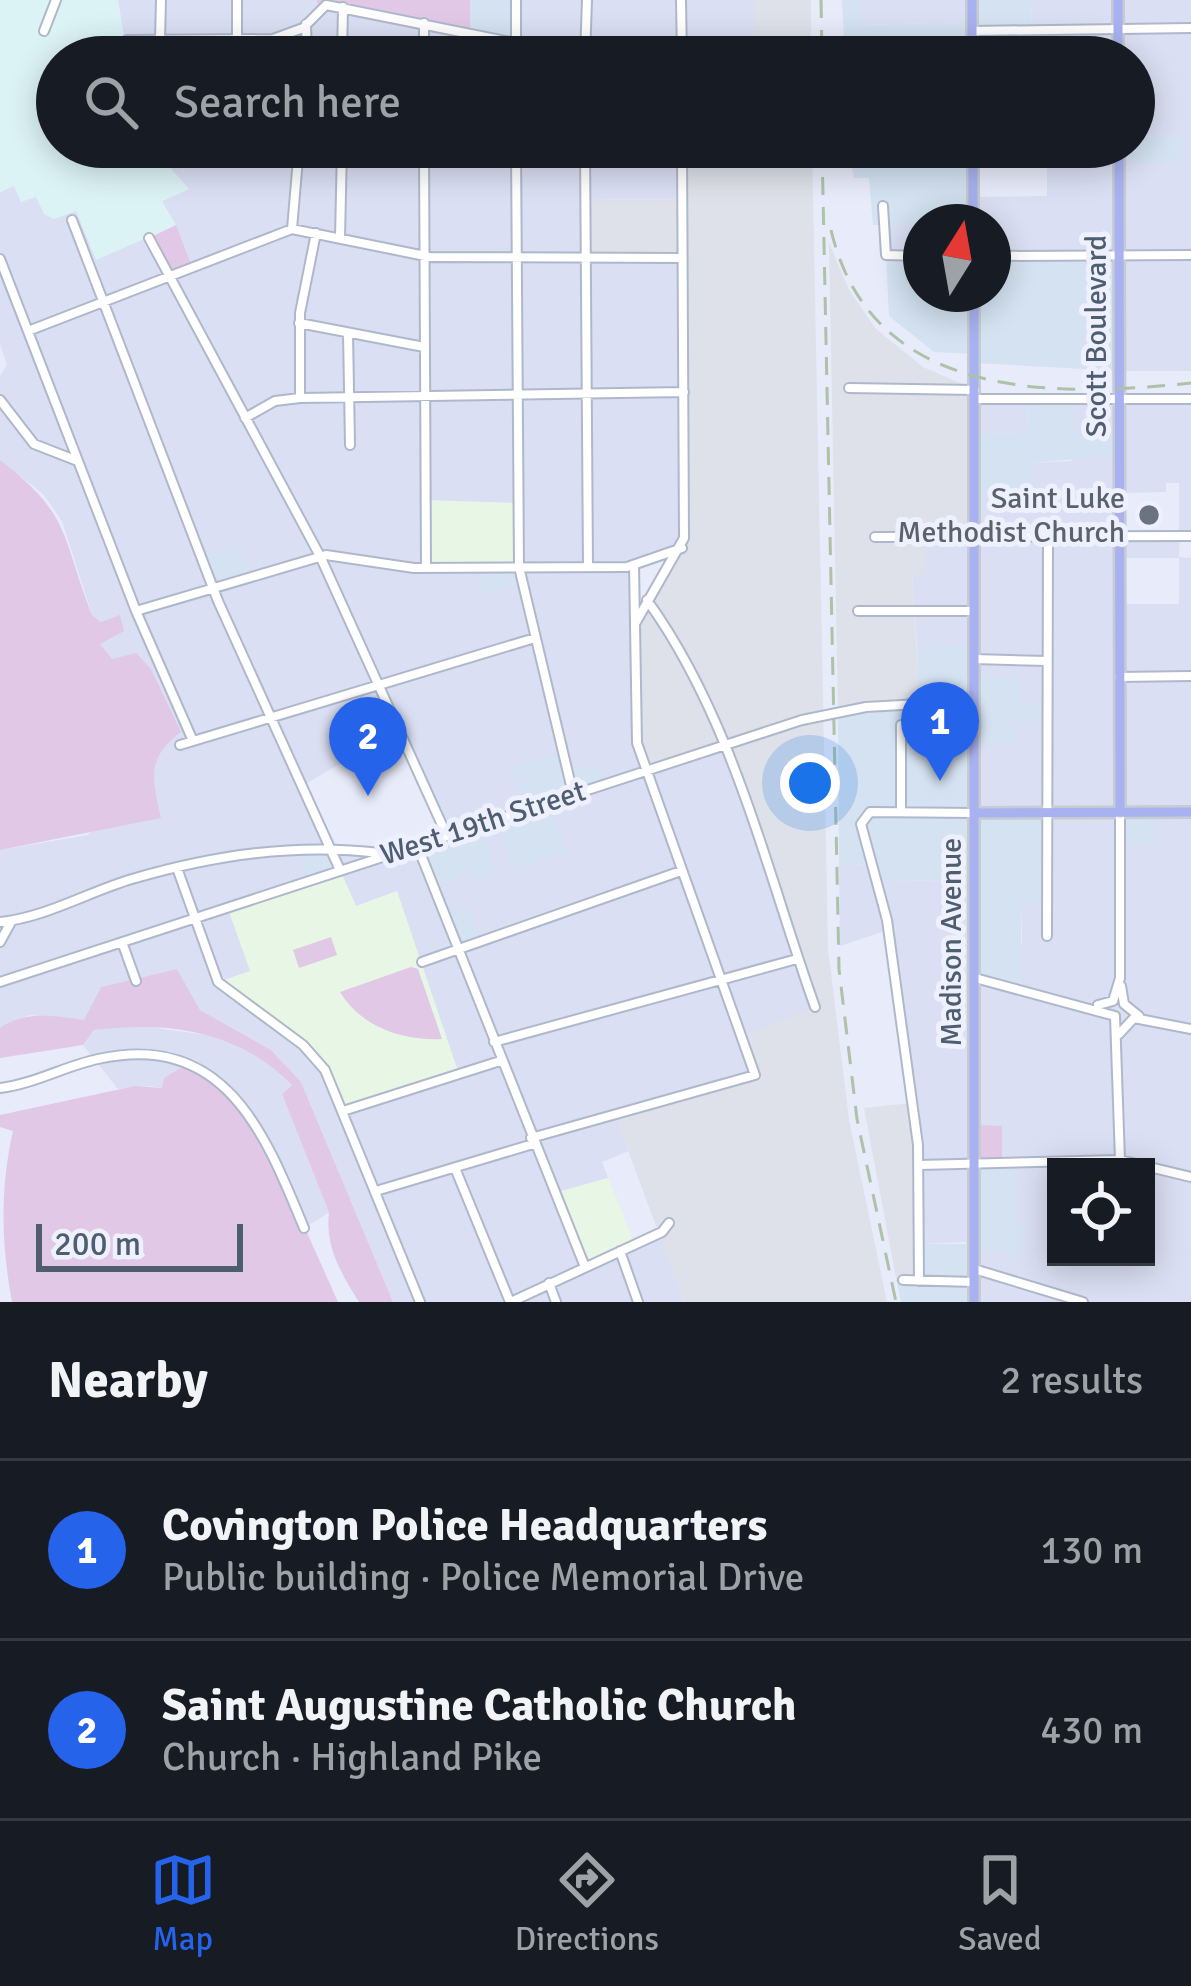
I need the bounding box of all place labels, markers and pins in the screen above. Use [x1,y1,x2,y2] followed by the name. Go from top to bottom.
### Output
[897,480,1125,551] place label: Saint Luke Methodist Church
[1136,502,1162,528] marker: Saint Luke Methodist Church
[901,682,979,781] pin: 1
[329,697,407,796] pin: 2

